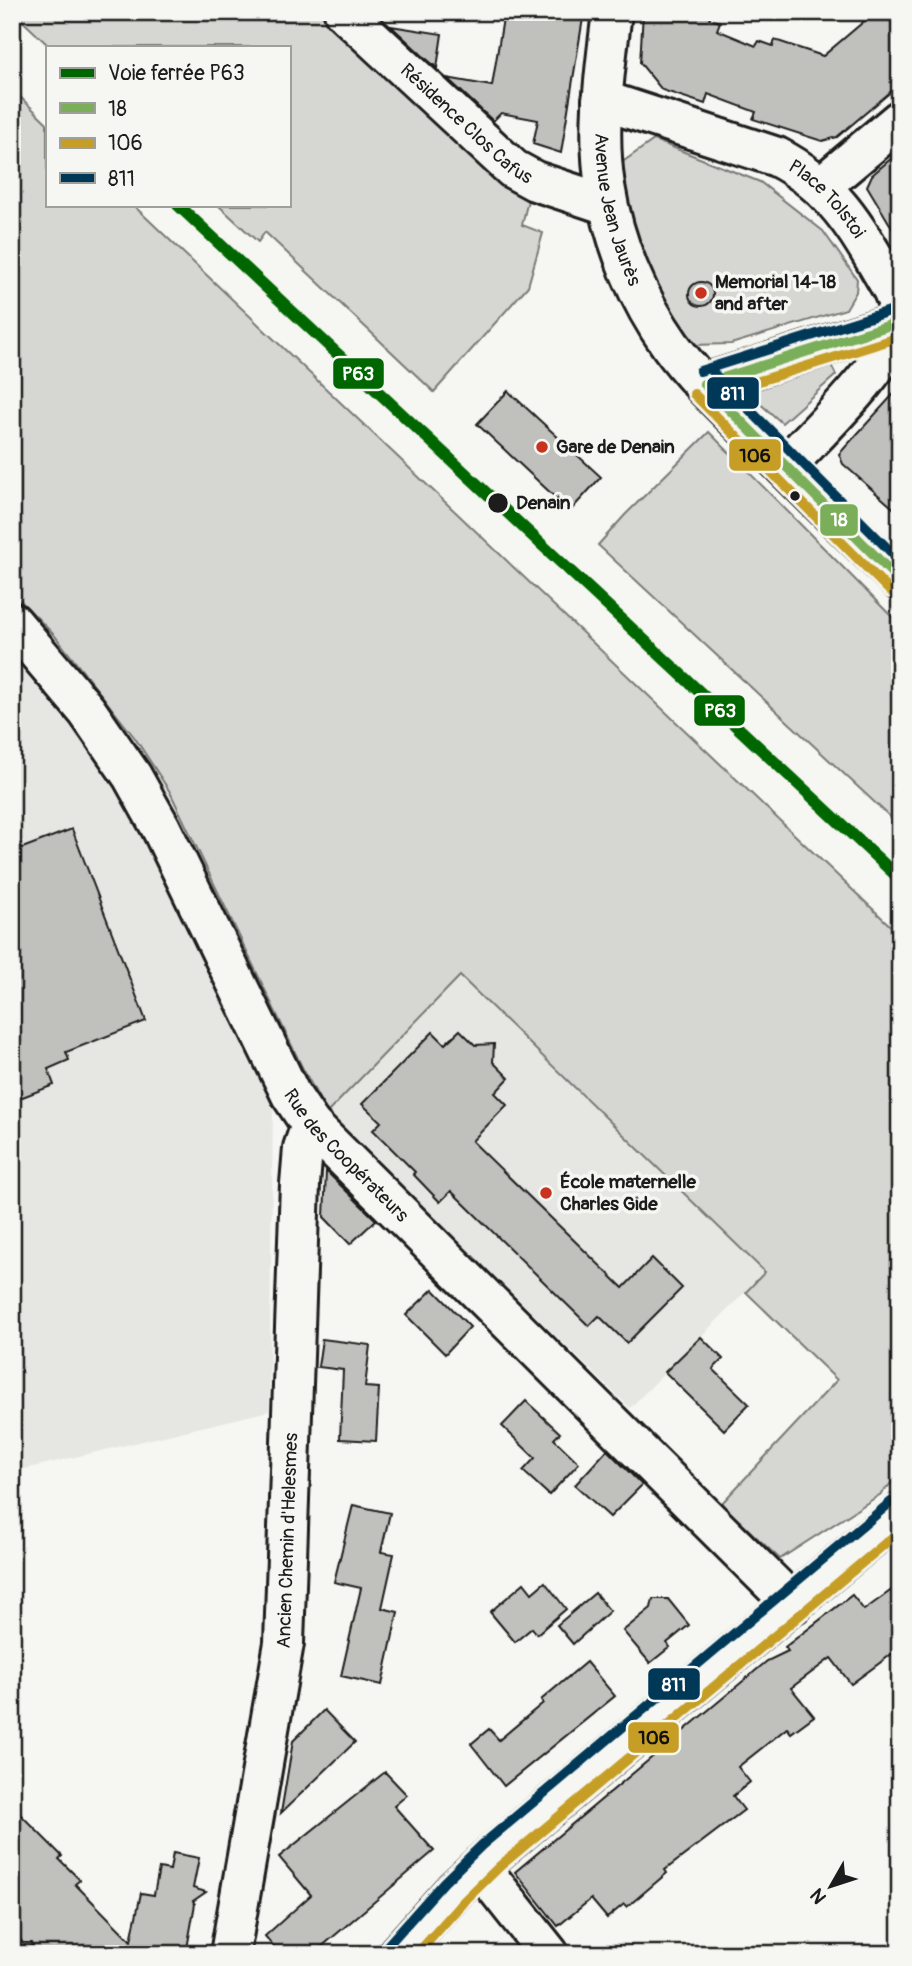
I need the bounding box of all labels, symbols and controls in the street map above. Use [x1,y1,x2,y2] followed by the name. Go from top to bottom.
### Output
[46,46,290,206] legend
[395,58,537,190] street label: Résidence Clos Cafus
[108,60,245,87] text: Voie ferrée P63
[108,96,127,123] text: 18
[108,130,143,157] text: 106
[589,133,647,290] street label: Avenue Jean Jaurès
[784,154,871,243] street label: Place Tolstoi
[108,166,135,193] text: 811
[715,270,837,316] place label: Memorial 14-18 and after
[693,285,709,301] marker: Memorial 14-18 and after
[332,357,385,390] line badge: P63
[342,362,374,386] text: P63
[706,376,760,410] line badge: 811
[721,382,745,406] text: 811
[556,435,675,459] place label: Gare de Denain
[728,438,782,472] line badge: 106
[534,439,550,455] marker: Gare de Denain
[739,444,771,468] text: 106
[788,489,802,503] unlabelled marker
[486,491,510,515] marker: Denain
[516,491,571,515] place label: Denain
[819,503,859,537] line badge: 18
[830,508,848,532] text: 18
[693,694,746,727] line badge: P63
[704,699,736,723] text: P63
[278,1084,414,1228] street label: Rue des Coopérateurs
[560,1170,697,1216] place label: École maternelle Charles Gide
[538,1185,554,1201] marker: École maternelle Charles Gide
[272,1432,303,1649] street label: Ancien Chemin d'Helesmes
[647,1667,701,1701] line badge: 811
[662,1673,686,1697] text: 811
[627,1721,680,1754] line badge: 106
[638,1726,670,1750] text: 106
[796,1850,866,1920] north arrow
[805,1883,832,1909] text: N

